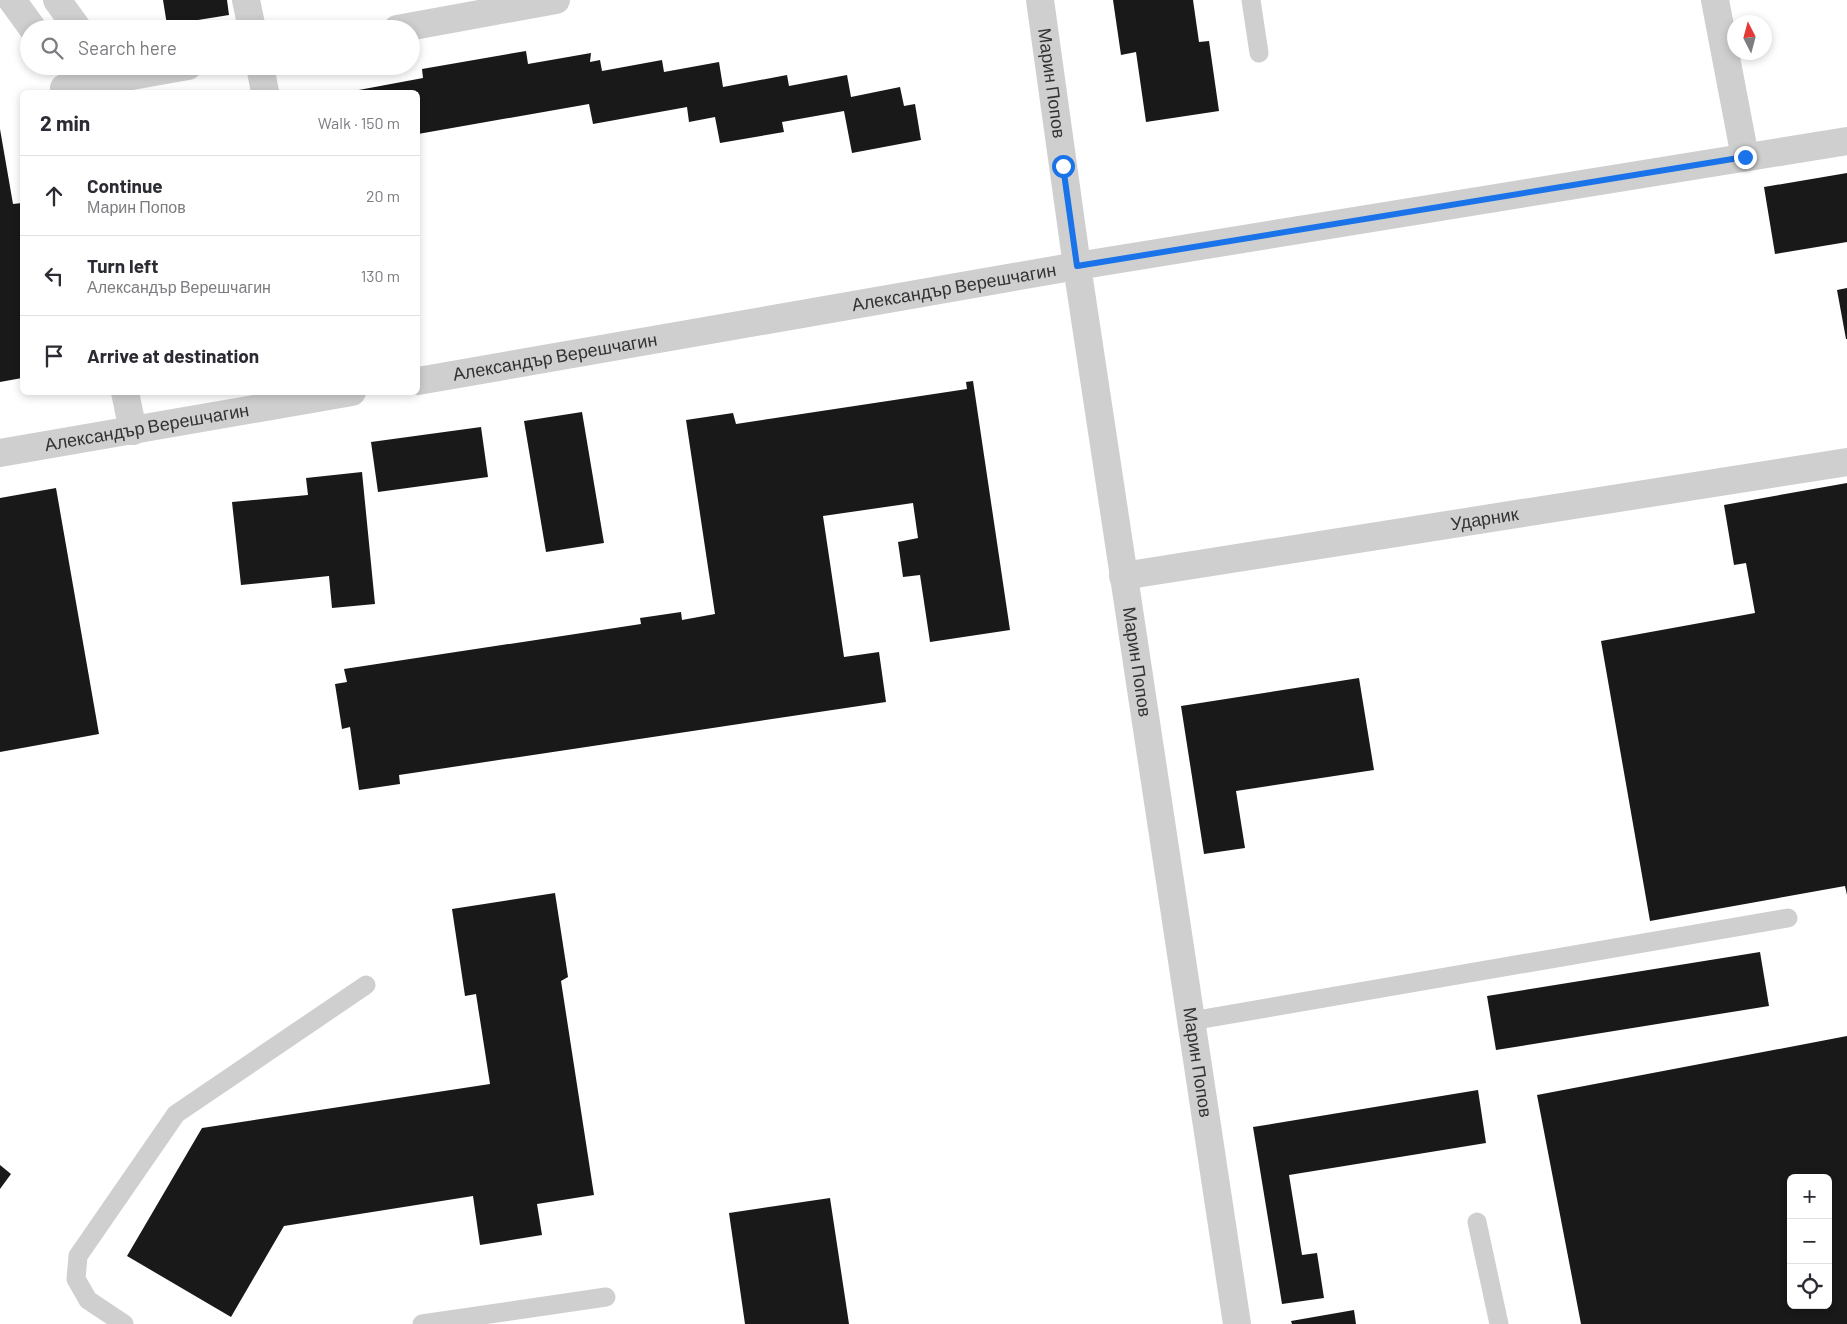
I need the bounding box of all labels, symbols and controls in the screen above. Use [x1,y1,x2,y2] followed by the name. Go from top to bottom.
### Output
[1727,15,1772,60] north arrow
[20,20,420,75] search box
[1034,27,1071,140] street label: Марин Попов
[38,34,66,62] icon: search
[78,36,177,59] text: Search here
[40,110,90,135] text: 2 min
[318,113,400,132] text: Walk · 150 m
[1734,146,1757,169] route end
[1052,155,1075,178] route start
[87,174,163,197] text: Continue
[40,182,68,210] icon: ahead
[366,186,400,205] text: 20 m
[87,197,186,216] text: Марин Попов
[87,254,158,277] text: Turn left
[850,258,1058,315] street label: Александър Верешчагин
[40,262,68,290] icon: left
[361,266,400,285] text: 130 m
[87,277,271,296] text: Александър Верешчагин
[451,327,659,385] street label: Александър Верешчагин
[40,342,68,370] icon: arrive
[87,344,259,367] text: Arrive at destination
[43,398,251,455] street label: Александър Верешчагин
[1449,502,1520,534] street label: Ударник
[1119,605,1157,718] street label: Марин Попов
[1179,1006,1218,1119] street label: Марин Попов
[1787,1174,1832,1309] map controls
[1787,1174,1832,1219] button: +
[1787,1219,1832,1264] button: −
[1787,1264,1832,1309] button: locate

